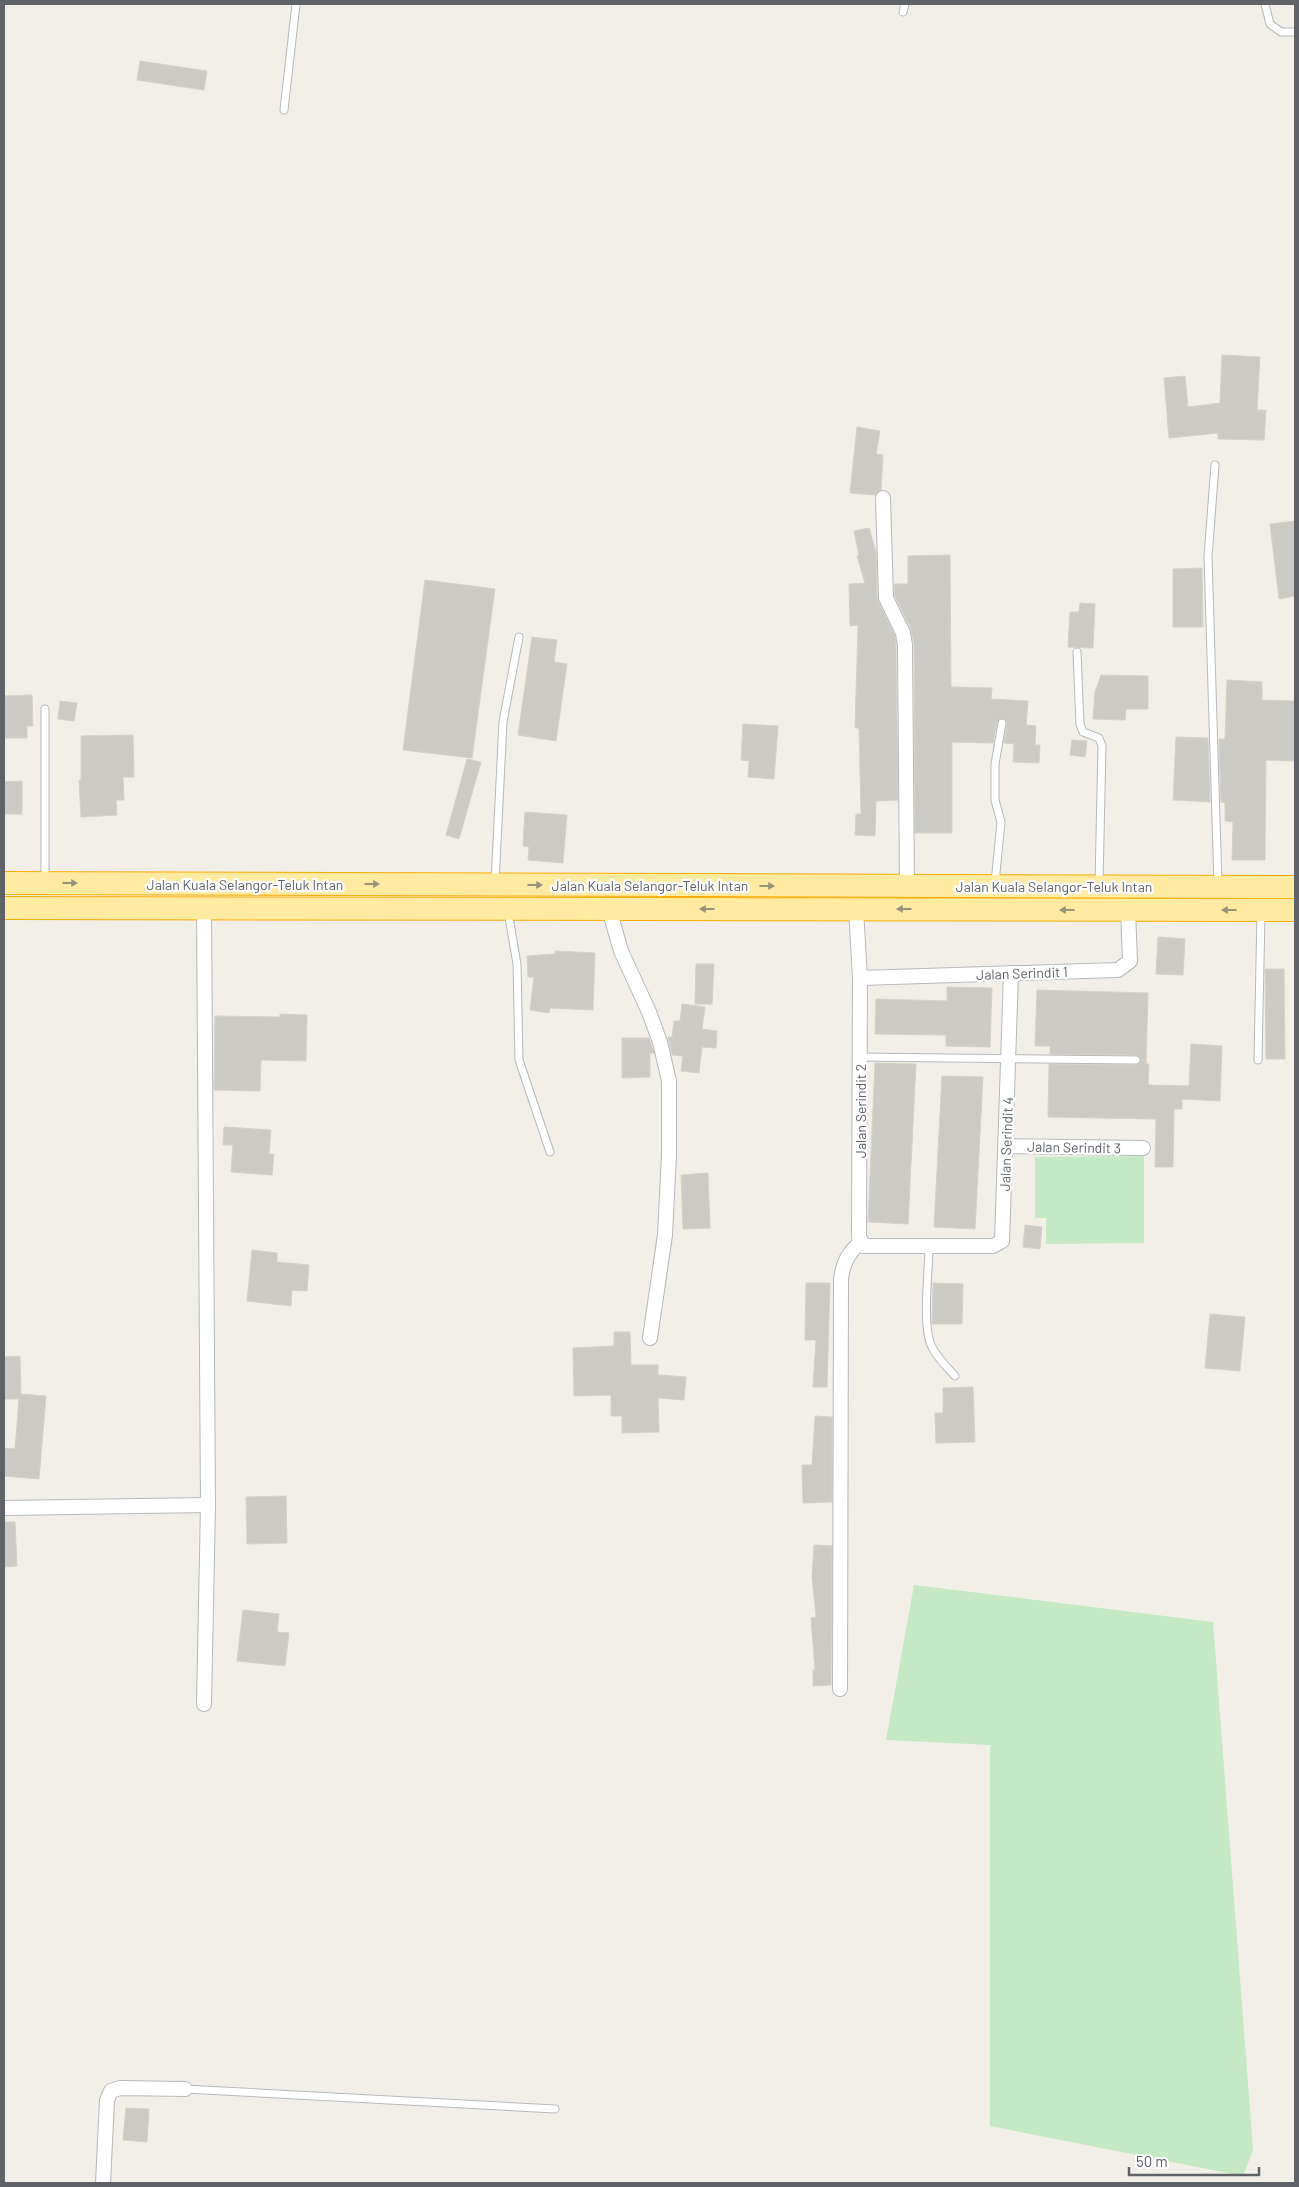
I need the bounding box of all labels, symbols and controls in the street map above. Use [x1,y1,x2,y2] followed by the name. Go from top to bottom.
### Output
[147,876,343,893] street label: Jalan Kuala Selangor-Teluk Intan
[552,877,748,894] street label: Jalan Kuala Selangor-Teluk Intan
[956,878,1152,895] street label: Jalan Kuala Selangor-Teluk Intan
[62,879,78,887] one-way arrow
[365,880,381,888] one-way arrow
[527,881,543,889] one-way arrow
[760,882,776,890] one-way arrow
[698,905,714,913] one-way arrow
[896,905,912,913] one-way arrow
[1058,906,1074,914] one-way arrow
[1221,906,1237,914] one-way arrow
[976,963,1068,983] street label: Jalan Serindit 1
[852,1064,869,1158] street label: Jalan Serindit 2
[996,1096,1016,1192] street label: Jalan Serindit 4
[1027,1138,1121,1156] street label: Jalan Serindit 3
[1129,2144,1259,2176] scale bar
[1136,2152,1168,2170] text: 50 m

